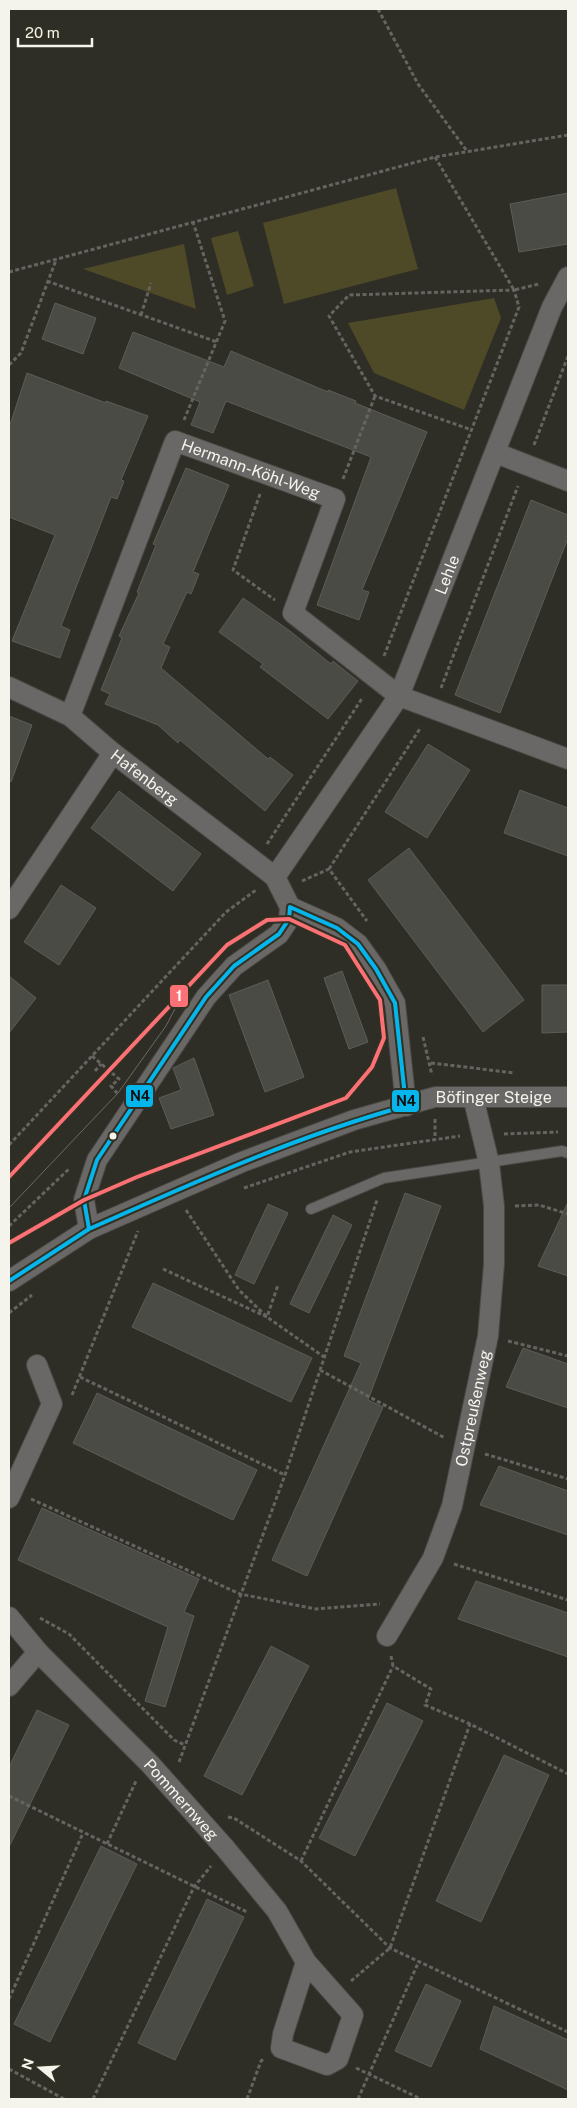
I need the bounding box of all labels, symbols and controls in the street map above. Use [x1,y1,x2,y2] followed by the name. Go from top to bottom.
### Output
[18,15,91,47] scale bar
[25,24,60,41] text: 20 m
[179,435,323,502] street label: Hermann-Köhl-Weg
[430,552,463,597] street label: Lehle
[107,745,182,809] street label: Hafenberg
[169,984,189,1008] line badge: 1
[176,988,182,1004] text: 1
[125,1084,154,1108] line badge: N4
[130,1088,150,1104] text: N4
[436,1088,552,1107] street label: Böfinger Steige
[391,1089,420,1113] line badge: N4
[396,1093,416,1109] text: N4
[108,1131,118,1141] unlabelled marker
[451,1348,494,1468] street label: Ostpreußenweg
[140,1755,223,1844] street label: Pommernweg
[15,2043,65,2093] north arrow
[18,2056,37,2072] text: N

